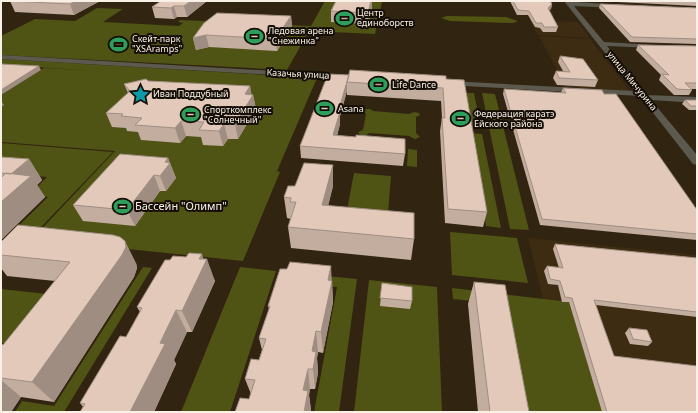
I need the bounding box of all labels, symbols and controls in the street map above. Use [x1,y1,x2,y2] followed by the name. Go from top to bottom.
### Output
[357,6,414,29] place label: Центр единоборств
[334,8,354,28] sports icon: Центр единоборств
[268,24,334,47] place label: Ледовая арена "Снежинка"
[245,26,265,46] sports icon: Ледовая арена "Снежинка"
[132,32,182,55] place label: Скейт-парк "XSAramps"
[109,34,129,54] sports icon: Скейт-парк "XSAramps"
[604,48,660,113] street label: улица Мичурина
[266,65,330,82] street label: Казачья улица
[369,75,389,95] sports icon: Life Dance
[392,78,436,91] place label: Life Dance
[130,84,150,104] place icon: Иван Поддубный
[153,87,229,100] place label: Иван Поддубный
[315,99,335,119] sports icon: Asana
[338,102,364,115] place label: Asana
[204,103,272,126] place label: Спорткомплекс "Солнечный"
[181,105,201,125] sports icon: Спорткомплекс "Солнечный"
[474,107,555,130] place label: Федерация каратэ Ейского района
[451,109,471,129] sports icon: Федерация каратэ Ейского района
[112,196,132,216] sports icon: Бассейн "Олимп"
[135,198,227,213] place label: Бассейн "Олимп"

